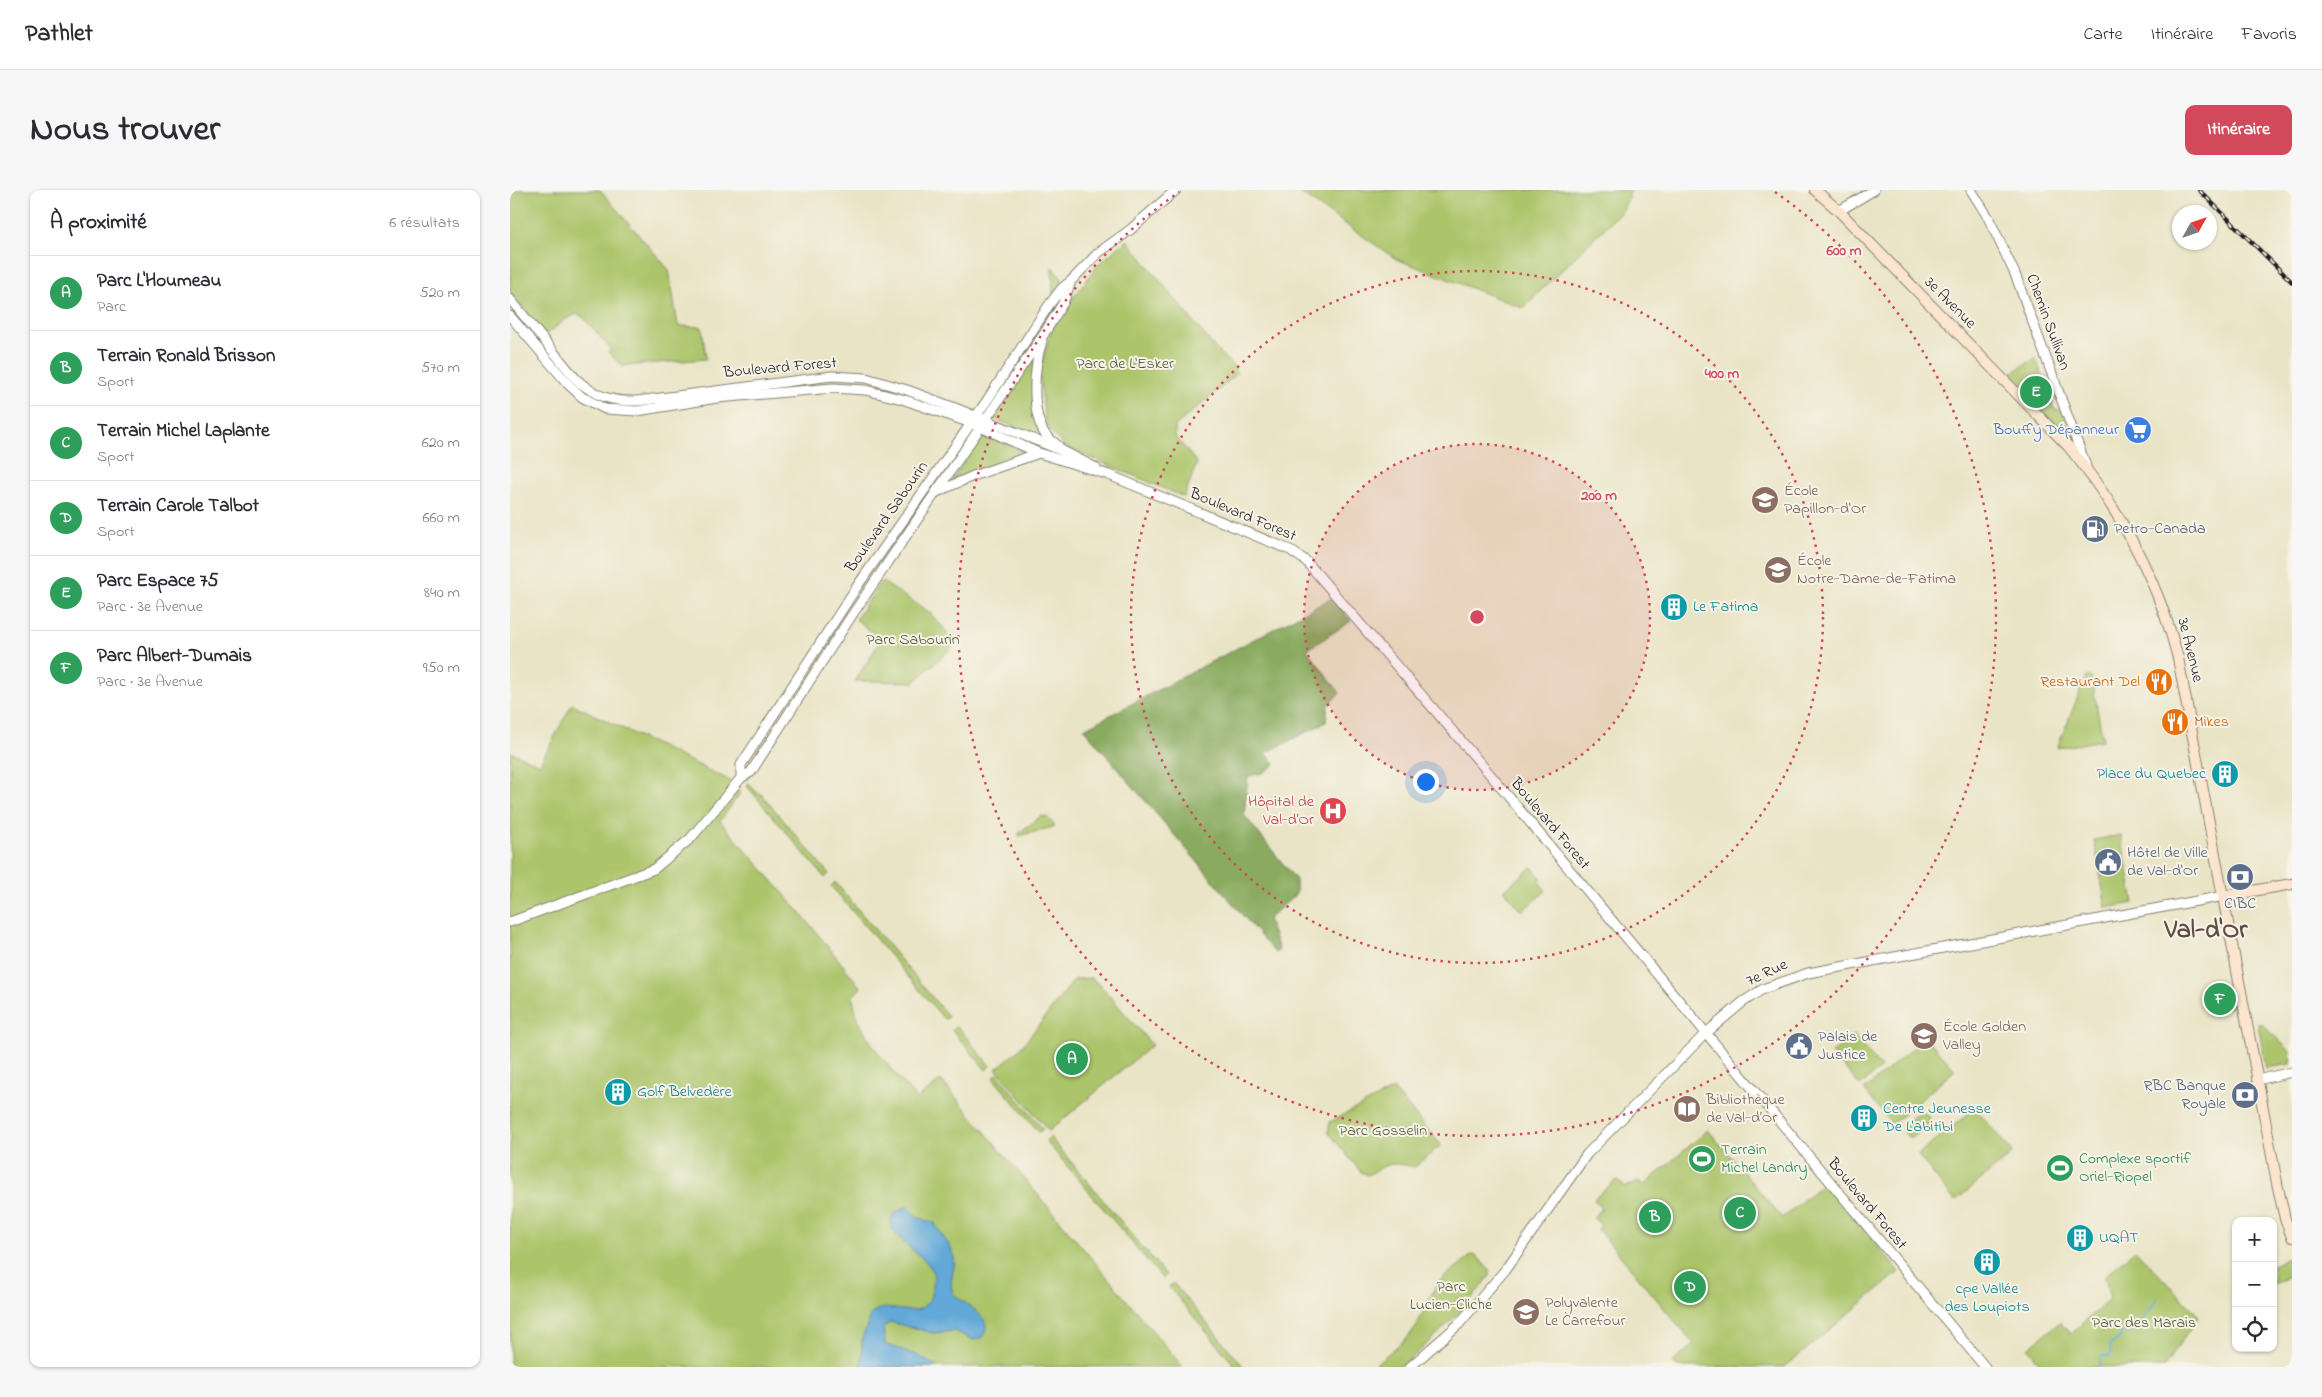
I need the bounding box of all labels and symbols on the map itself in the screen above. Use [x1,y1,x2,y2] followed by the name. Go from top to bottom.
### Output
[2172,205,2217,250] north arrow
[1826,240,1862,262] text: 600 m
[2019,270,2077,374] street label: Chemin Sullivan
[1918,271,1982,335] street label: 3e Avenue
[721,351,838,385] street label: Boulevard Forest
[1076,352,1174,376] park label: Parc de L'Esker
[1704,363,1740,385] text: 400 m
[2020,373,2052,411] pin: E
[2123,415,2153,445] supermarket icon: Bouffy Dépanneur
[1992,418,2119,442] place label: Bouffy Dépanneur
[839,456,935,578] street label: Boulevard Sabourin
[1784,479,1866,521] place label: École Papillon-d'Or
[1185,481,1301,549] street label: Boulevard Forest
[1580,485,1617,507] text: 200 m
[1750,485,1780,515] school or university icon: École Papillon-d'Or
[2080,514,2110,544] fuel station icon: Petro-Canada
[2114,517,2206,541] place label: Petro-Canada
[1797,549,1956,591] place label: École Notre-Dame-de-Fatima
[1763,555,1793,585] school or university icon: École Notre-Dame-de-Fatima
[1659,592,1689,622] building icon: Le Fatima
[1693,595,1758,619] place label: Le Fatima
[1468,608,1486,626] centre of rings
[2170,615,2210,686] street label: 3e Avenue
[866,628,960,652] park label: Parc Sabourin
[2144,667,2174,697] restaurant icon: Restaurant Del
[2040,670,2140,694] place label: Restaurant Del
[2160,707,2190,737] restaurant icon: Mikes
[2194,710,2229,734] place label: Mikes
[2210,759,2240,789] building icon: Place du Quebec
[2097,762,2207,786] place label: Place du Quebec
[1413,769,1439,795] your location
[1504,772,1596,876] street label: Boulevard Forest
[1248,790,1315,832] place label: Hôpital de Val-d’Or
[1318,796,1348,826] hospital icon: Hôpital de Val-d’Or
[2127,841,2209,883] place label: Hôtel de Ville de Val-d'Or
[2093,847,2123,877] public building icon: Hôtel de Ville de Val-d'Or
[2225,862,2255,892] bank icon: CIBC
[2224,892,2256,916] place label: CIBC
[2164,912,2248,950] district label: Val-d'Or
[1742,953,1792,993] street label: 7e Rue
[2204,980,2236,1018] pin: F
[1942,1015,2026,1057] place label: École Golden Valley
[1909,1021,1939,1051] school or university icon: École Golden Valley
[1818,1025,1878,1067] place label: Palais de Justice
[1784,1031,1814,1061] public building icon: Palais de Justice
[1056,1040,1088,1078] pin: A
[2143,1074,2227,1116] place label: RBC Banque Royale
[603,1077,633,1107] building icon: Golf Belvedère
[637,1080,733,1104] place label: Golf Belvedère
[2230,1080,2260,1110] bank icon: RBC Banque Royale
[1705,1088,1785,1130] place label: Bibliothèque de Val-d’Or
[1672,1094,1702,1124] library icon: Bibliothèque de Val-d’Or
[1882,1097,1992,1139] place label: Centre Jeunesse De L'abitibi
[1849,1103,1879,1133] building icon: Centre Jeunesse De L'abitibi
[1339,1119,1427,1143] park label: Parc Gosselin
[1721,1138,1808,1180] place label: Terrain Michel Landry
[1687,1144,1717,1174] sports icon: Terrain Michel Landry
[2079,1147,2191,1189] place label: Complexe sportif Oriel-Riopel
[1821,1152,1913,1256] street label: Boulevard Forest
[2045,1153,2075,1183] sports icon: Complexe sportif Oriel-Riopel
[1724,1194,1756,1232] pin: C
[1639,1198,1671,1236] pin: B
[2065,1223,2095,1253] building icon: UQAT
[2099,1226,2138,1250] place label: UQAT
[1972,1247,2002,1277] building icon: cpe Vallée des Loupiots
[1674,1268,1706,1306] pin: D
[1410,1275,1493,1317] park label: Parc Lucien-Cliche
[1944,1277,2030,1319] place label: cpe Vallée des Loupiots
[1545,1291,1625,1333] place label: Polyvalente Le Carrefour
[1511,1297,1541,1327] school or university icon: Polyvalente Le Carrefour
[2092,1311,2196,1335] park label: Parc des Marais

